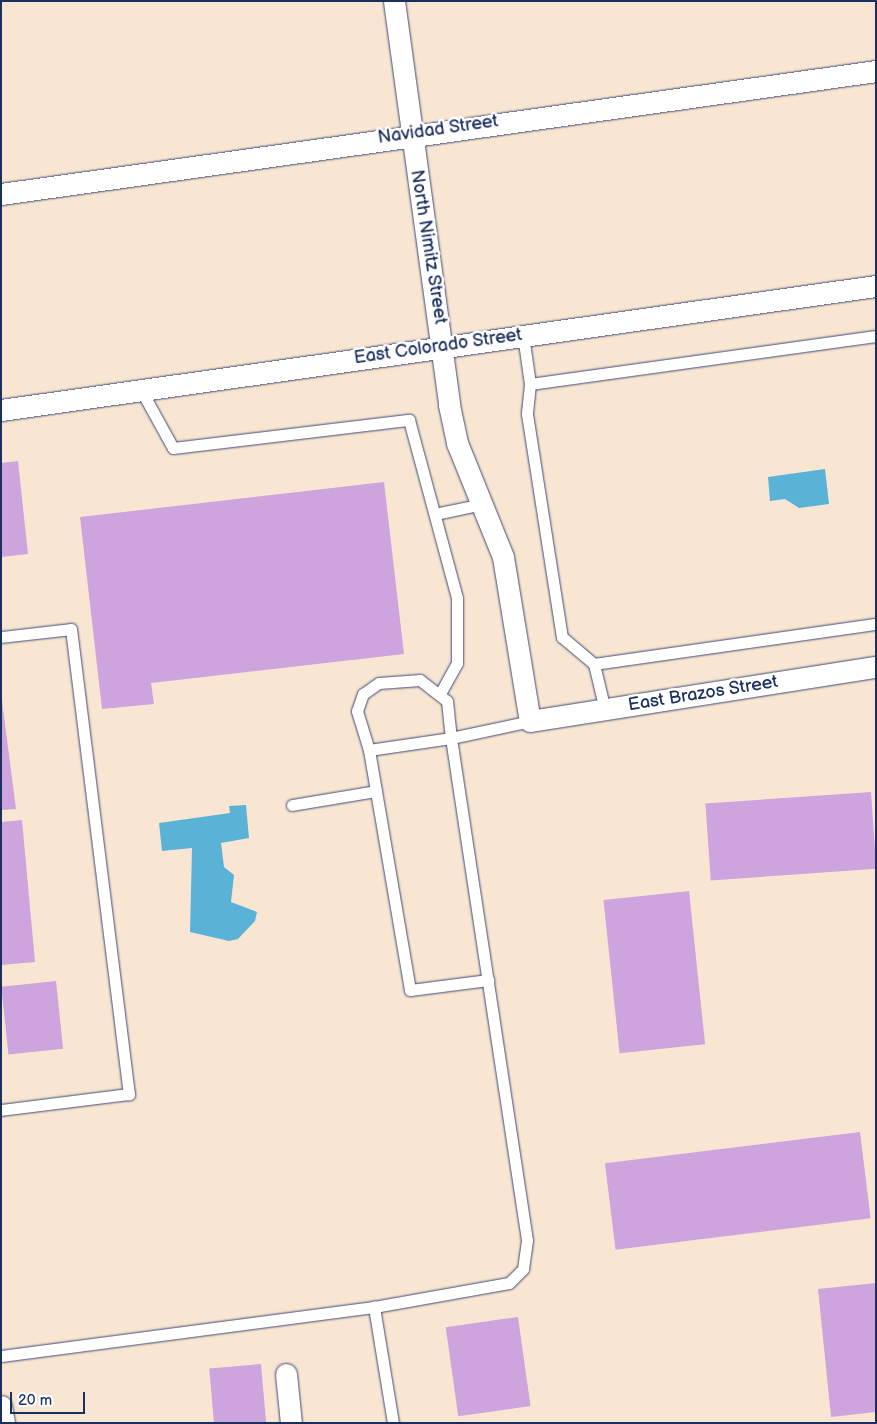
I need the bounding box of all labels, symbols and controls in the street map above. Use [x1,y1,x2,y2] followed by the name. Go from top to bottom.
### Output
[376,111,500,149] street label: Navidad Street
[405,168,451,326] street label: North Nimitz Street
[353,325,523,369] street label: East Colorado Street
[626,671,780,717] street label: East Brazos Street
[12,1382,88,1414] scale bar
[18,1391,52,1410] text: 20 m

